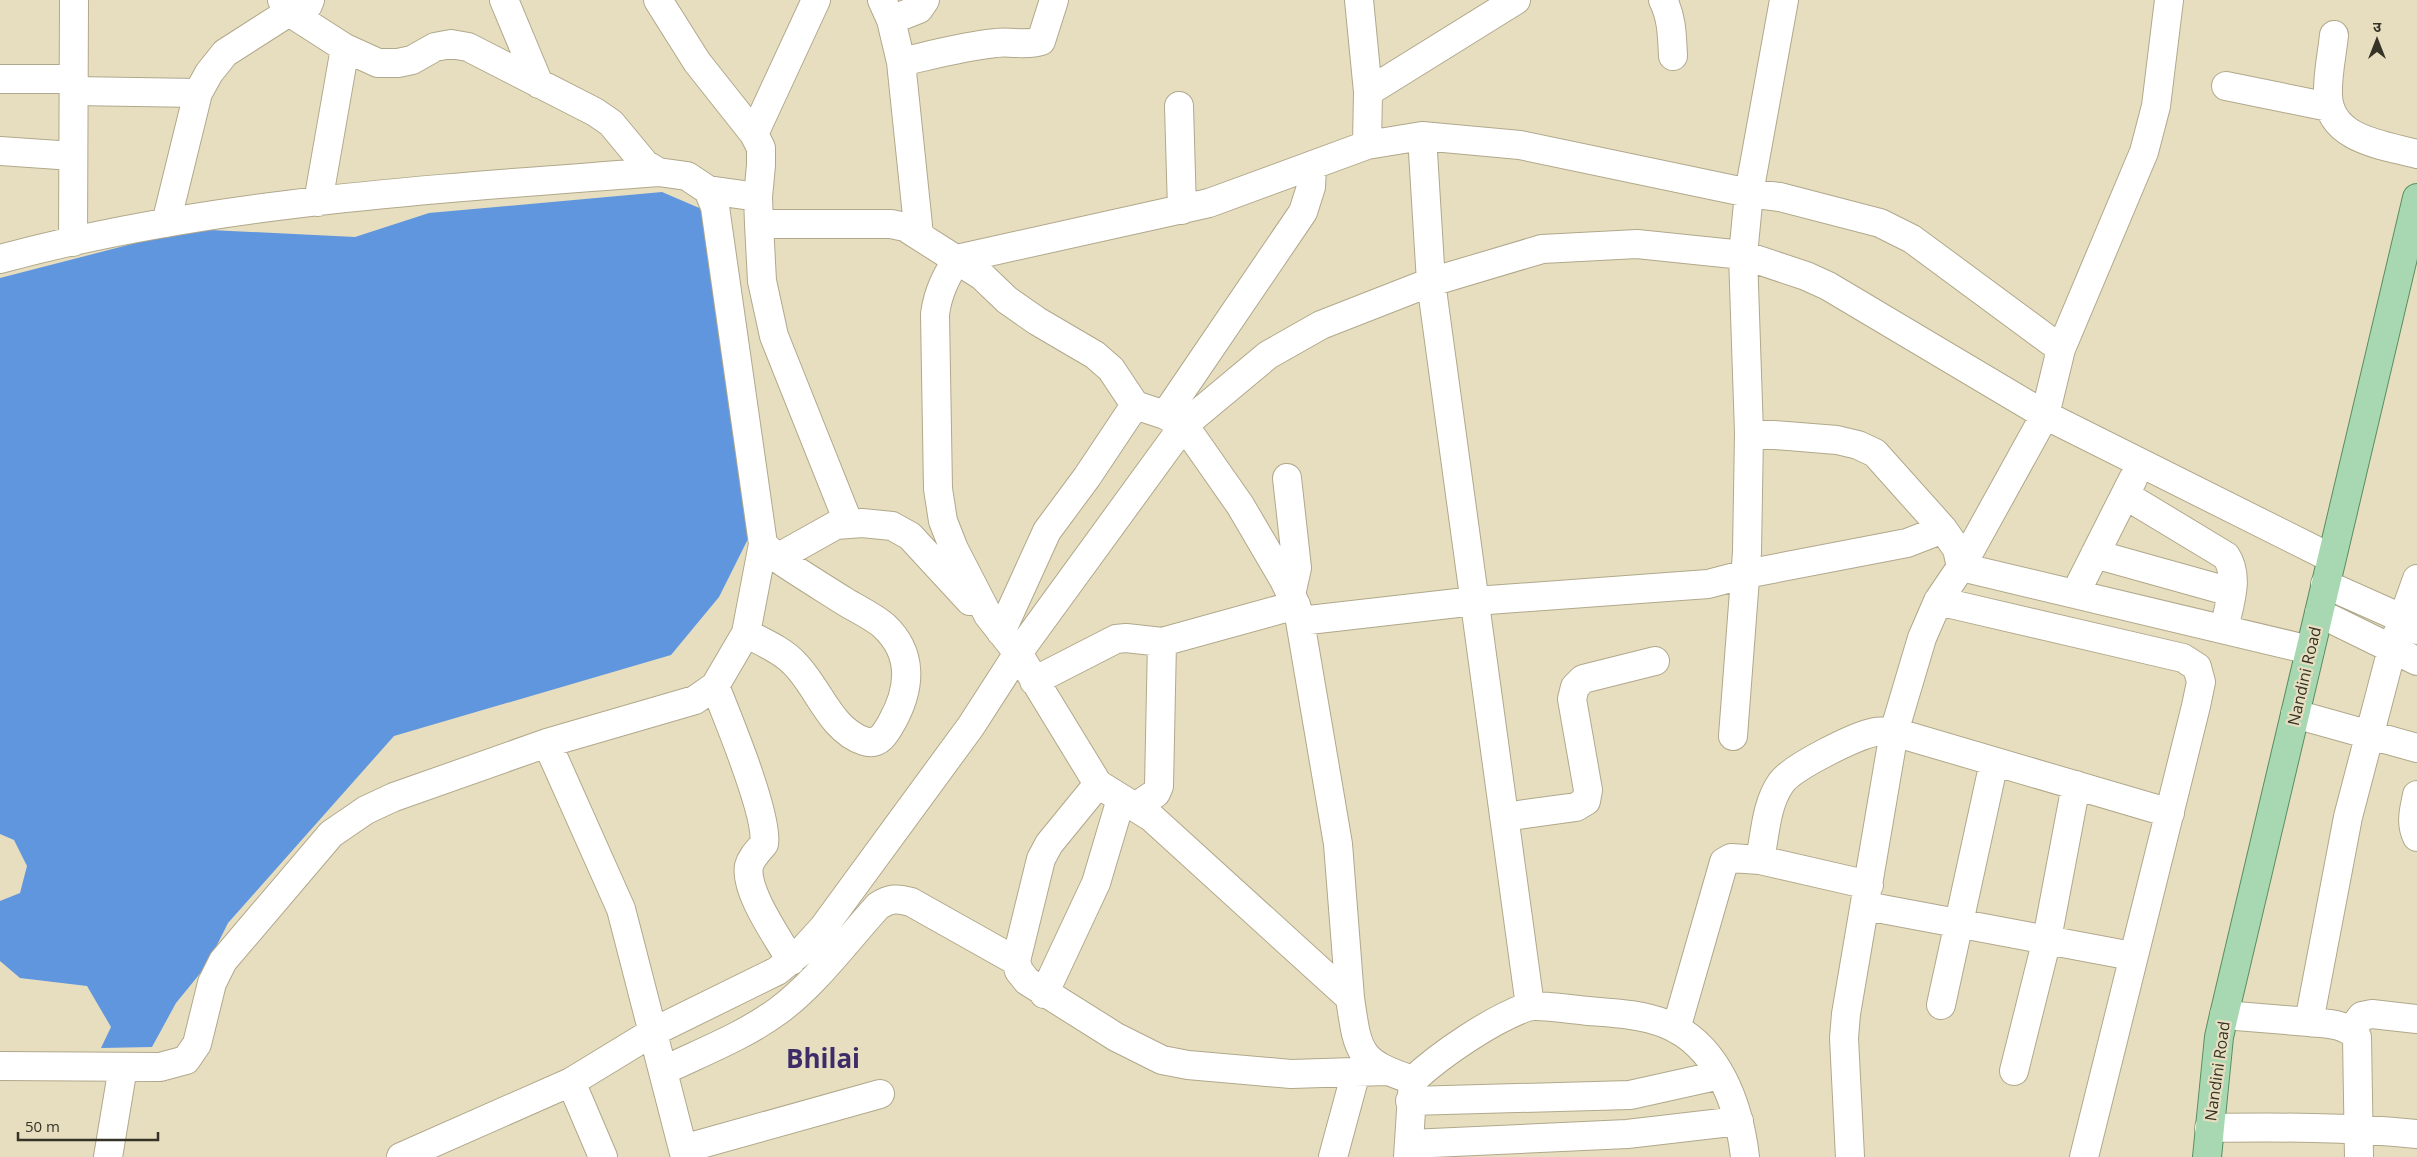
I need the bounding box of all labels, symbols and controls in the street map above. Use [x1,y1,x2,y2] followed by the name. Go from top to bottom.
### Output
[2352,15,2402,65] north arrow
[2373,17,2382,36] text: उ
[2282,624,2326,728] street label: Nandini Road
[2199,1020,2235,1122] street label: Nandini Road
[786,1040,860,1076] district label: Bhilai
[18,1110,158,1142] scale bar
[25,1116,60,1136] text: 50 m

